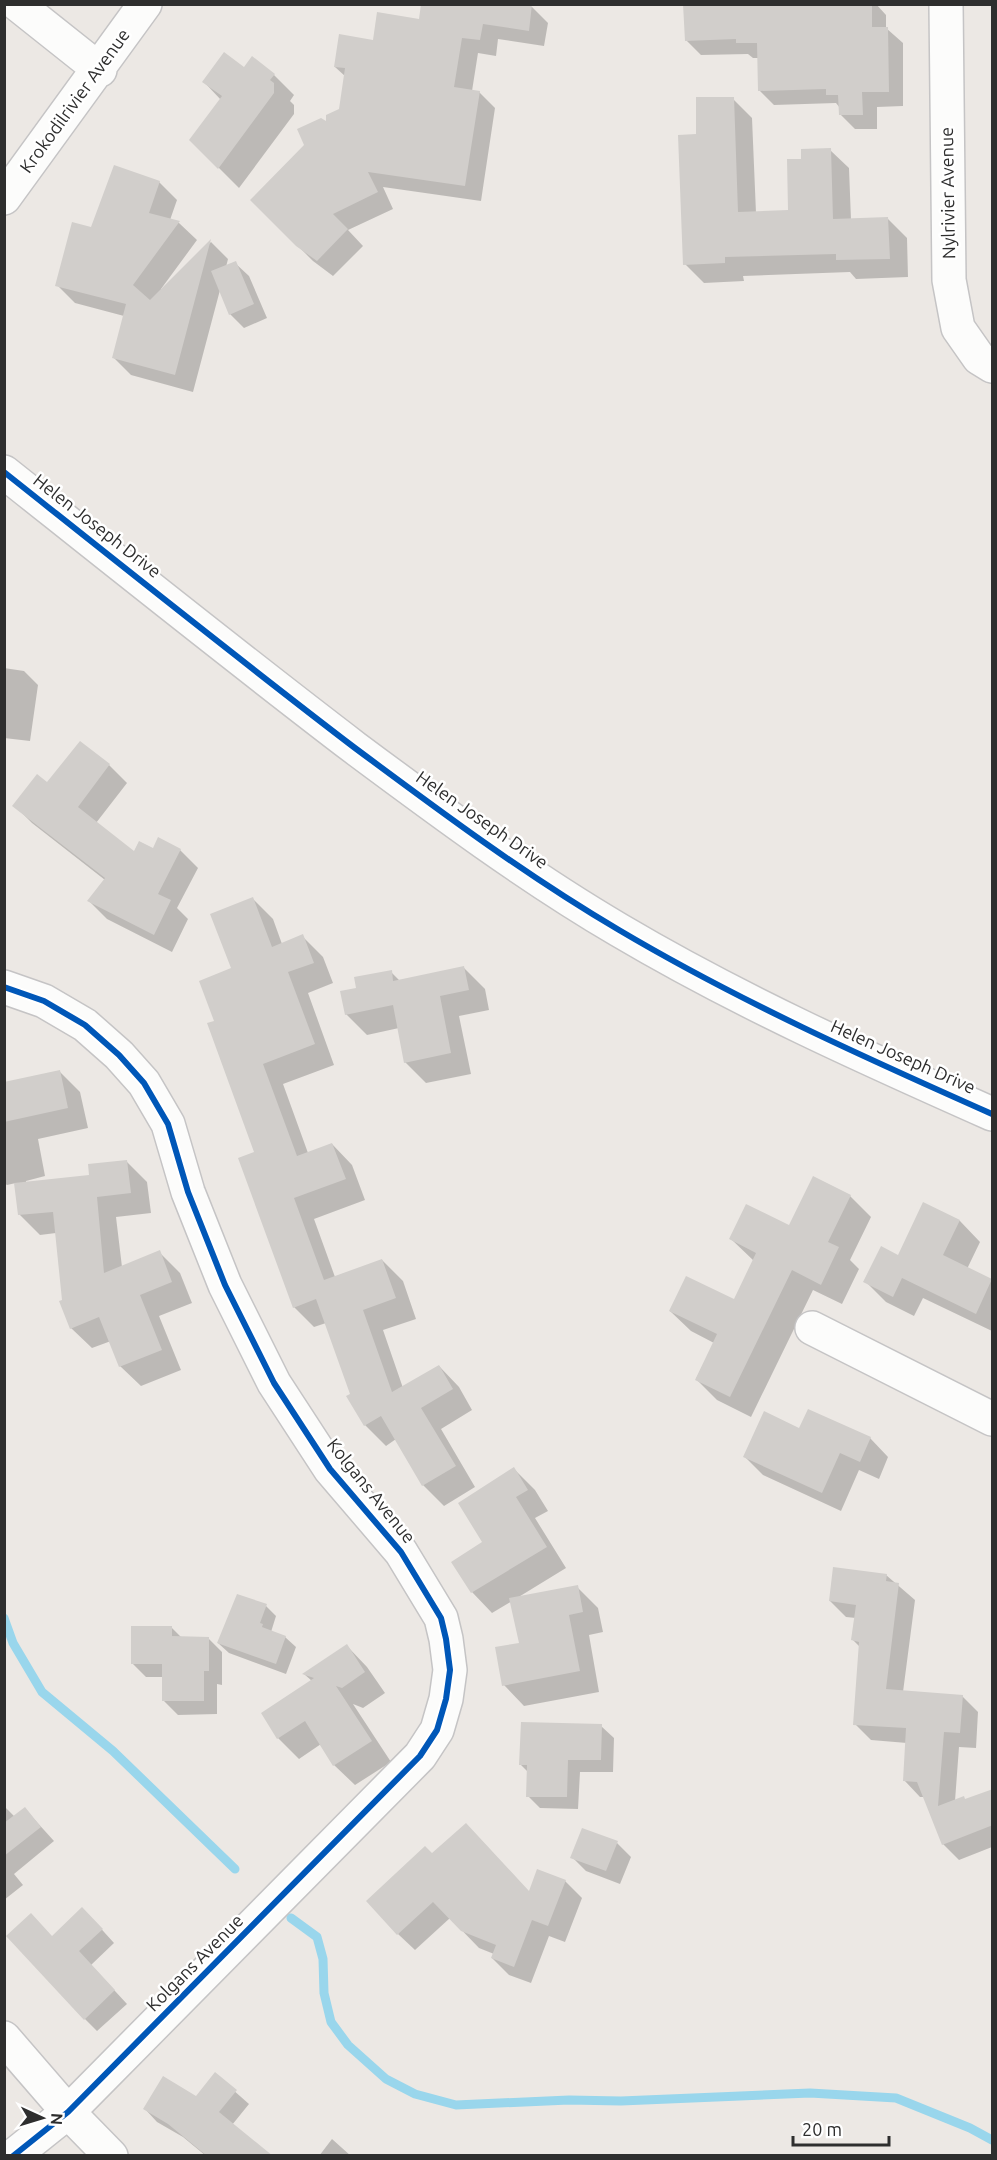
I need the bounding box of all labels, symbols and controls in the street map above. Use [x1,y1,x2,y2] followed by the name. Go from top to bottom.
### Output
[15,25,133,176] street label: Krokodilrivier Avenue
[936,127,958,259] street label: Nylrivier Avenue
[30,469,165,581] street label: Helen Joseph Drive
[413,766,552,872] street label: Helen Joseph Drive
[828,1015,979,1097] street label: Helen Joseph Drive
[324,1434,420,1547] street label: Kolgans Avenue
[142,1910,247,2015] street label: Kolgans Avenue
[12,2088,72,2148] north arrow
[793,2109,889,2147] scale bar
[48,2112,66,2126] text: N
[802,2119,842,2139] text: 20 m

